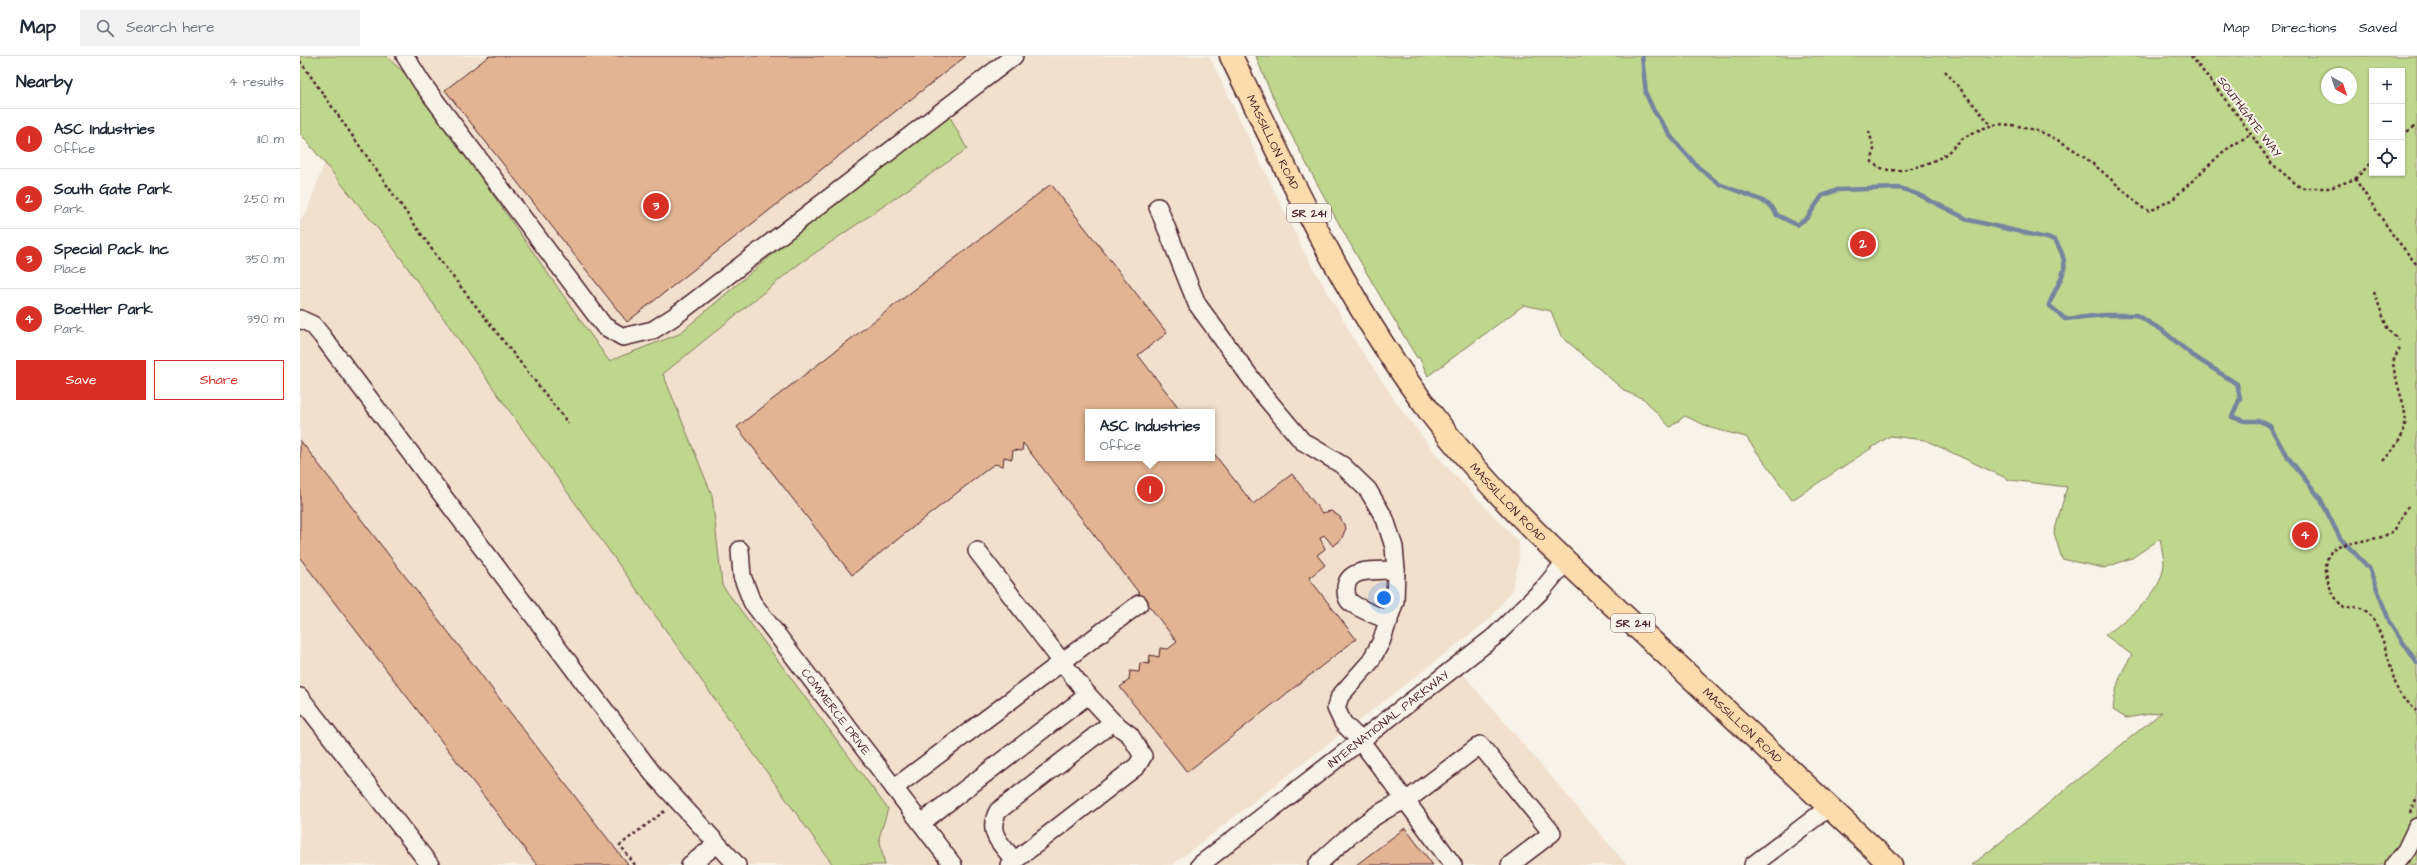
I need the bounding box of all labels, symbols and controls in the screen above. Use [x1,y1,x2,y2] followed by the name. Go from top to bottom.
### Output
[80,10,360,46] search box
[20,14,56,41] text: Map
[94,17,116,39] icon: search
[126,17,215,38] text: Search here
[2223,18,2250,38] text: Map
[2272,18,2337,38] text: Directions
[2359,18,2397,38] text: Saved
[2321,68,2357,104] north arrow
[2369,68,2405,176] map controls
[2369,68,2405,104] button: +
[16,70,73,94] text: Nearby
[229,73,284,91] text: 4 results
[2213,73,2286,162] street label: SOUTHGATE WAY
[1242,92,1304,193] street label: MASSILLON ROAD
[2369,104,2405,140] button: −
[54,119,155,140] text: ASC Industries
[28,130,30,148] text: 1
[257,130,284,148] text: 110 m
[54,140,95,158] text: Office
[2369,140,2405,176] button: locate
[54,179,172,200] text: South Gate Park
[25,190,33,208] text: 2
[244,190,284,208] text: 250 m
[643,191,669,221] pin: 3
[54,200,84,218] text: Park
[1287,204,1331,222] road number: SR 241
[1850,229,1876,259] pin: 2
[54,239,169,260] text: Special Pack Inc
[26,250,32,268] text: 3
[245,250,284,268] text: 350 m
[54,260,86,278] text: Place
[54,299,153,320] text: Boettler Park
[25,310,33,328] text: 4
[246,310,284,328] text: 390 m
[54,320,84,338] text: Park
[16,360,146,400] button: Save
[154,360,284,400] button: Share
[1085,409,1215,461] popup
[1100,416,1200,437] text: ASC Industries
[1100,437,1141,455] text: Office
[1466,459,1550,546] street label: MASSILLON ROAD
[1137,474,1163,504] pin: 1
[2292,520,2318,550] pin: 4
[1374,588,1394,608] your location
[1611,614,1655,632] road number: SR 241
[797,665,875,759] street label: COMMERCE DRIVE
[1324,666,1453,772] street label: INTERNATIONAL PARKWAY
[1699,684,1787,768] street label: MASSILLON ROAD

